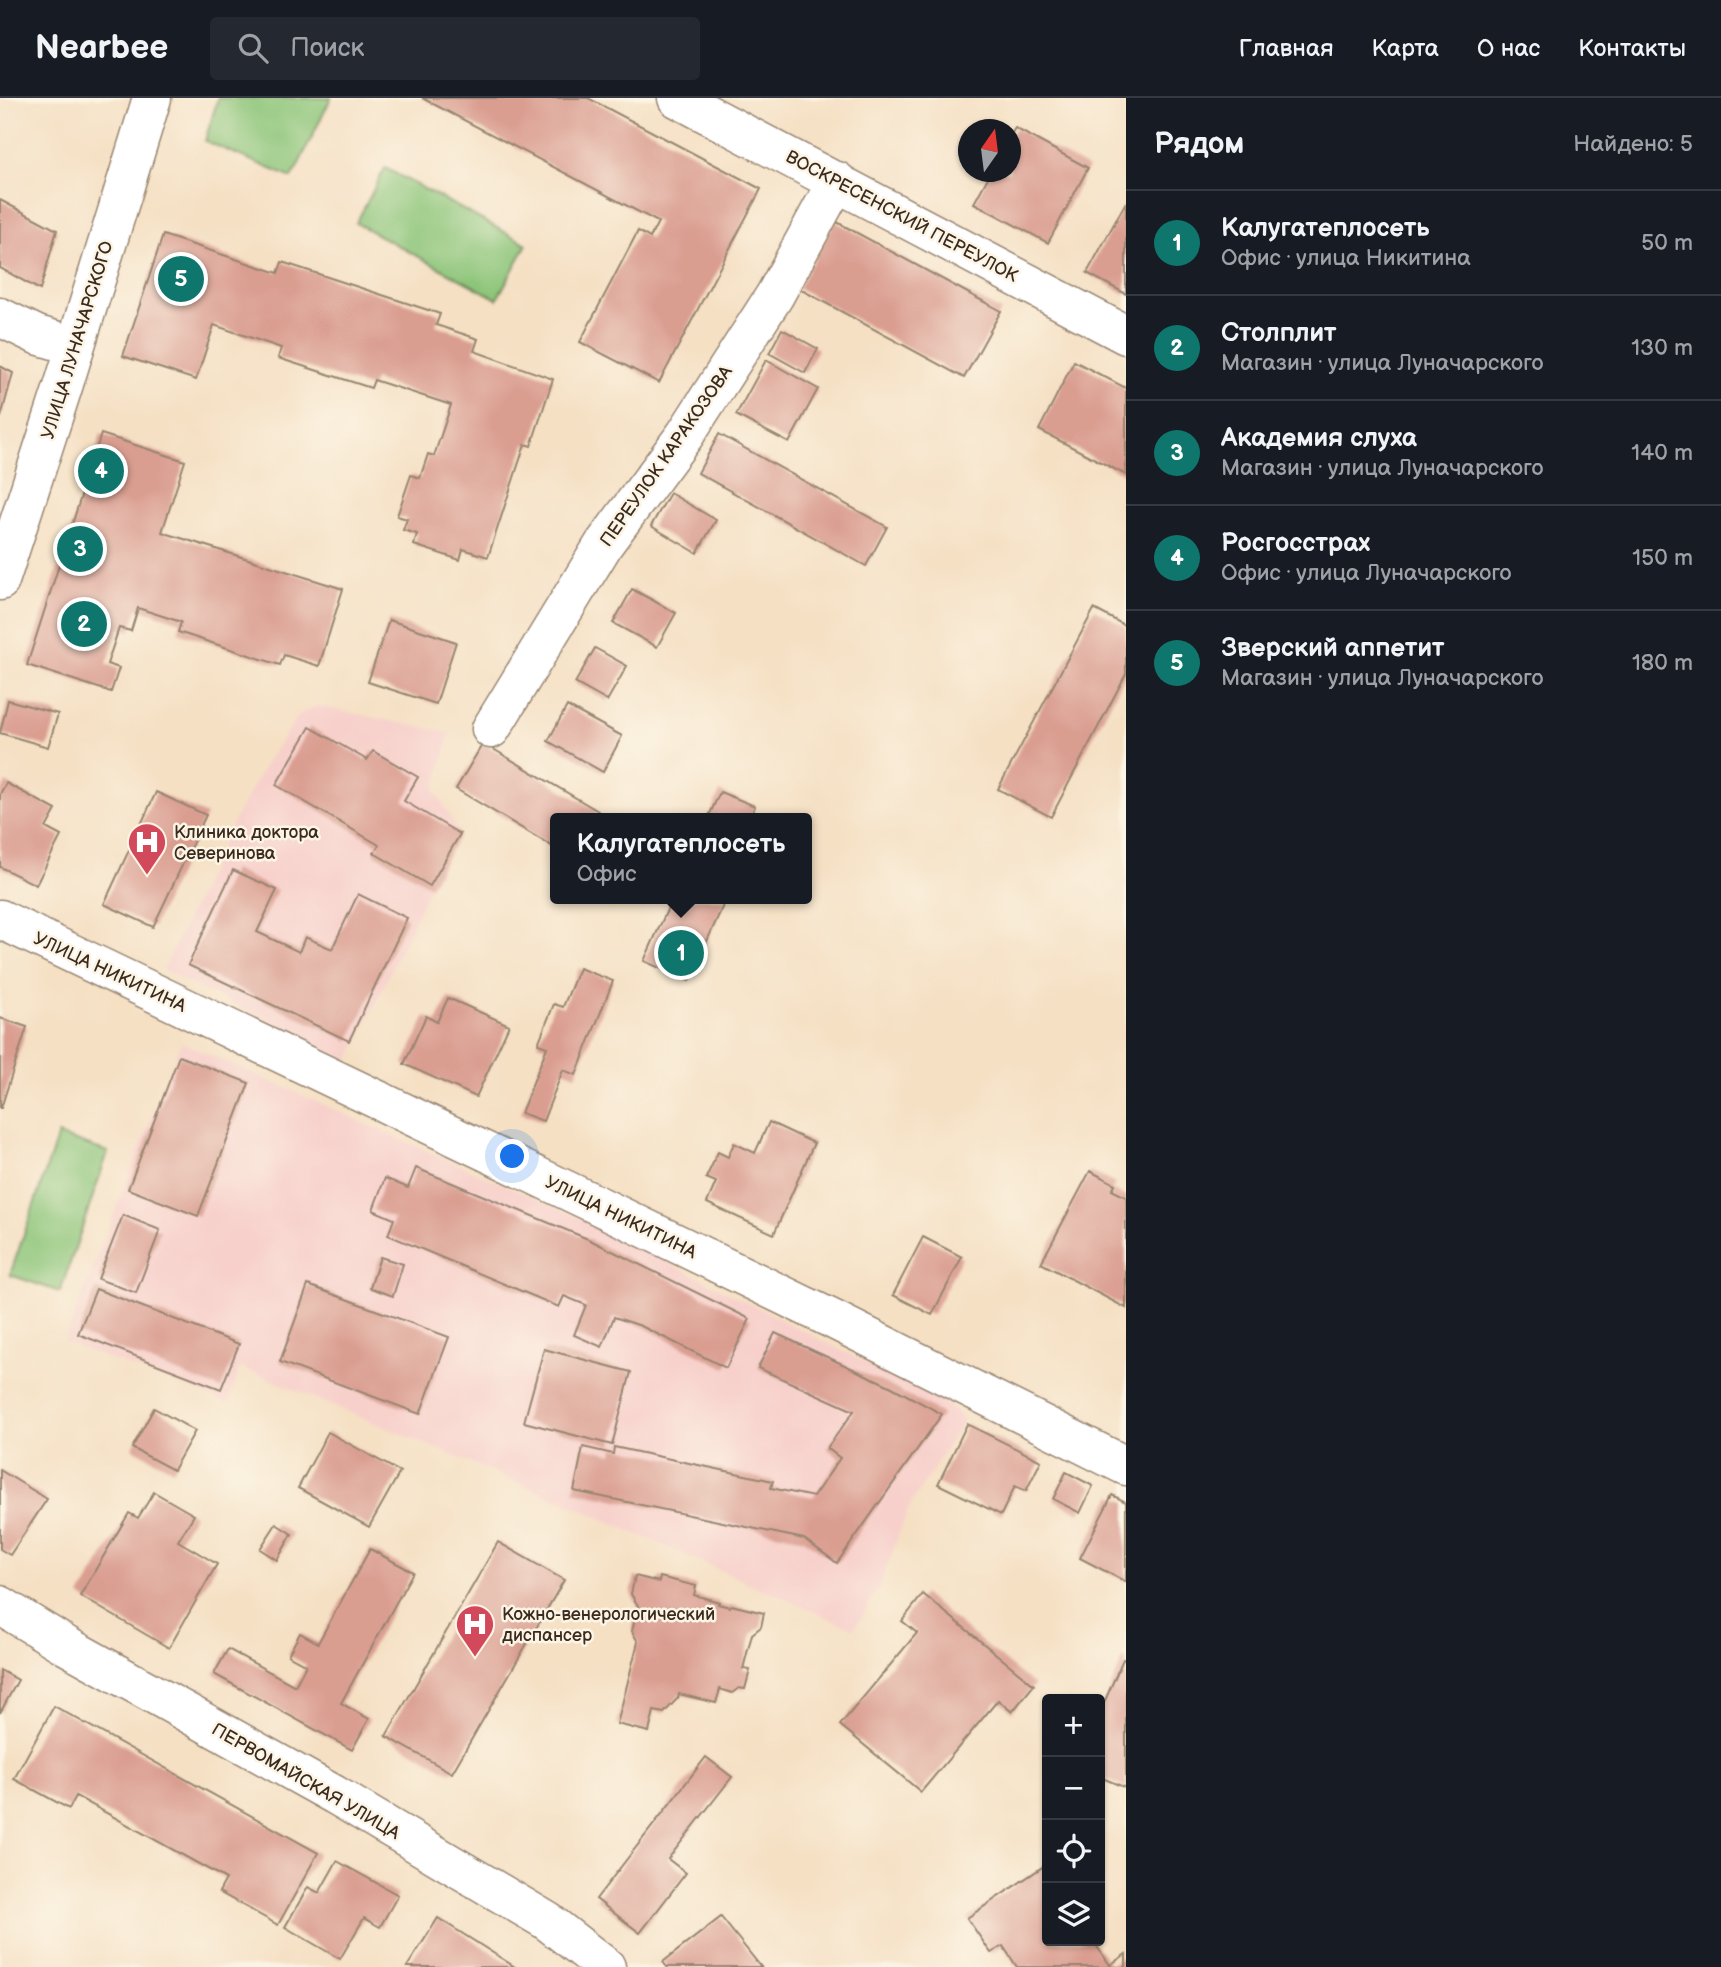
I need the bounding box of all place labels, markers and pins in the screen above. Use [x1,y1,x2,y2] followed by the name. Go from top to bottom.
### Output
[158,253,204,305] pin: 5
[78,445,124,497] pin: 4
[57,523,103,575] pin: 3
[61,598,107,650] pin: 2
[126,821,168,876] hospital icon: Клиника доктора Северинова
[174,822,319,864] place label: Клиника доктора Северинова
[658,927,704,979] pin: 1
[454,1603,496,1658] hospital icon: Кожно-венерологический диспансер
[502,1604,715,1646] place label: Кожно-венерологический диспансер

